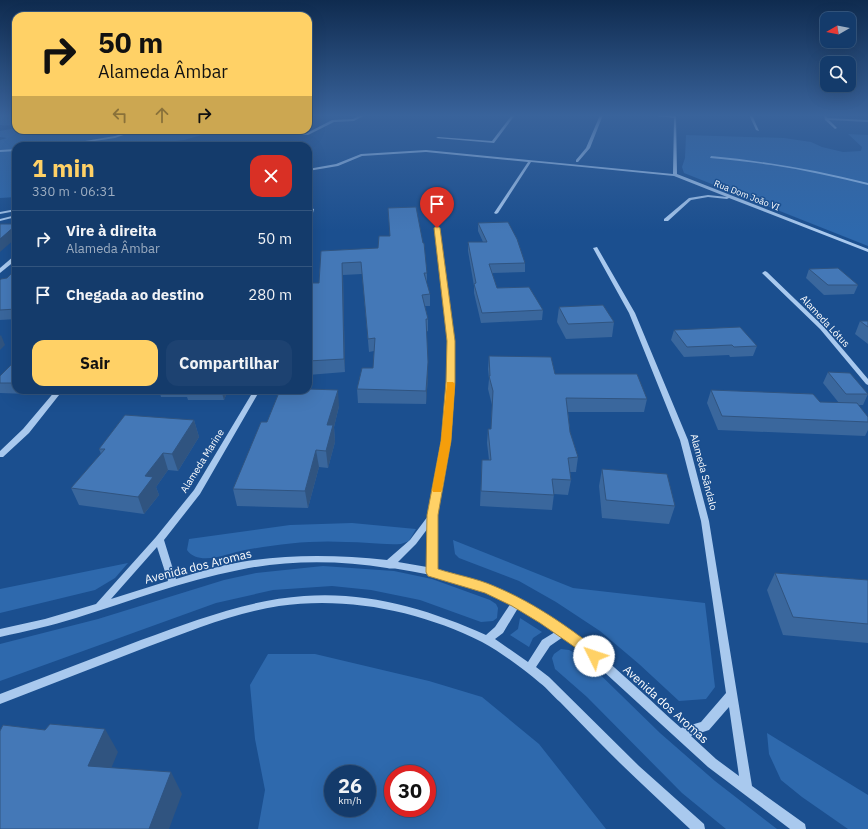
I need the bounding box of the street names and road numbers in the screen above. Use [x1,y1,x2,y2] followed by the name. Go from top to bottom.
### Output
[713,177,782,213] street label: Rua Dom João VI
[797,292,853,350] street label: Alameda Lótus
[177,426,227,495] street label: Alameda Marine
[688,432,721,512] street label: Alameda Sândalo
[143,545,253,587] street label: Avenida dos Aromas
[620,662,712,746] street label: Avenida dos Aromas

